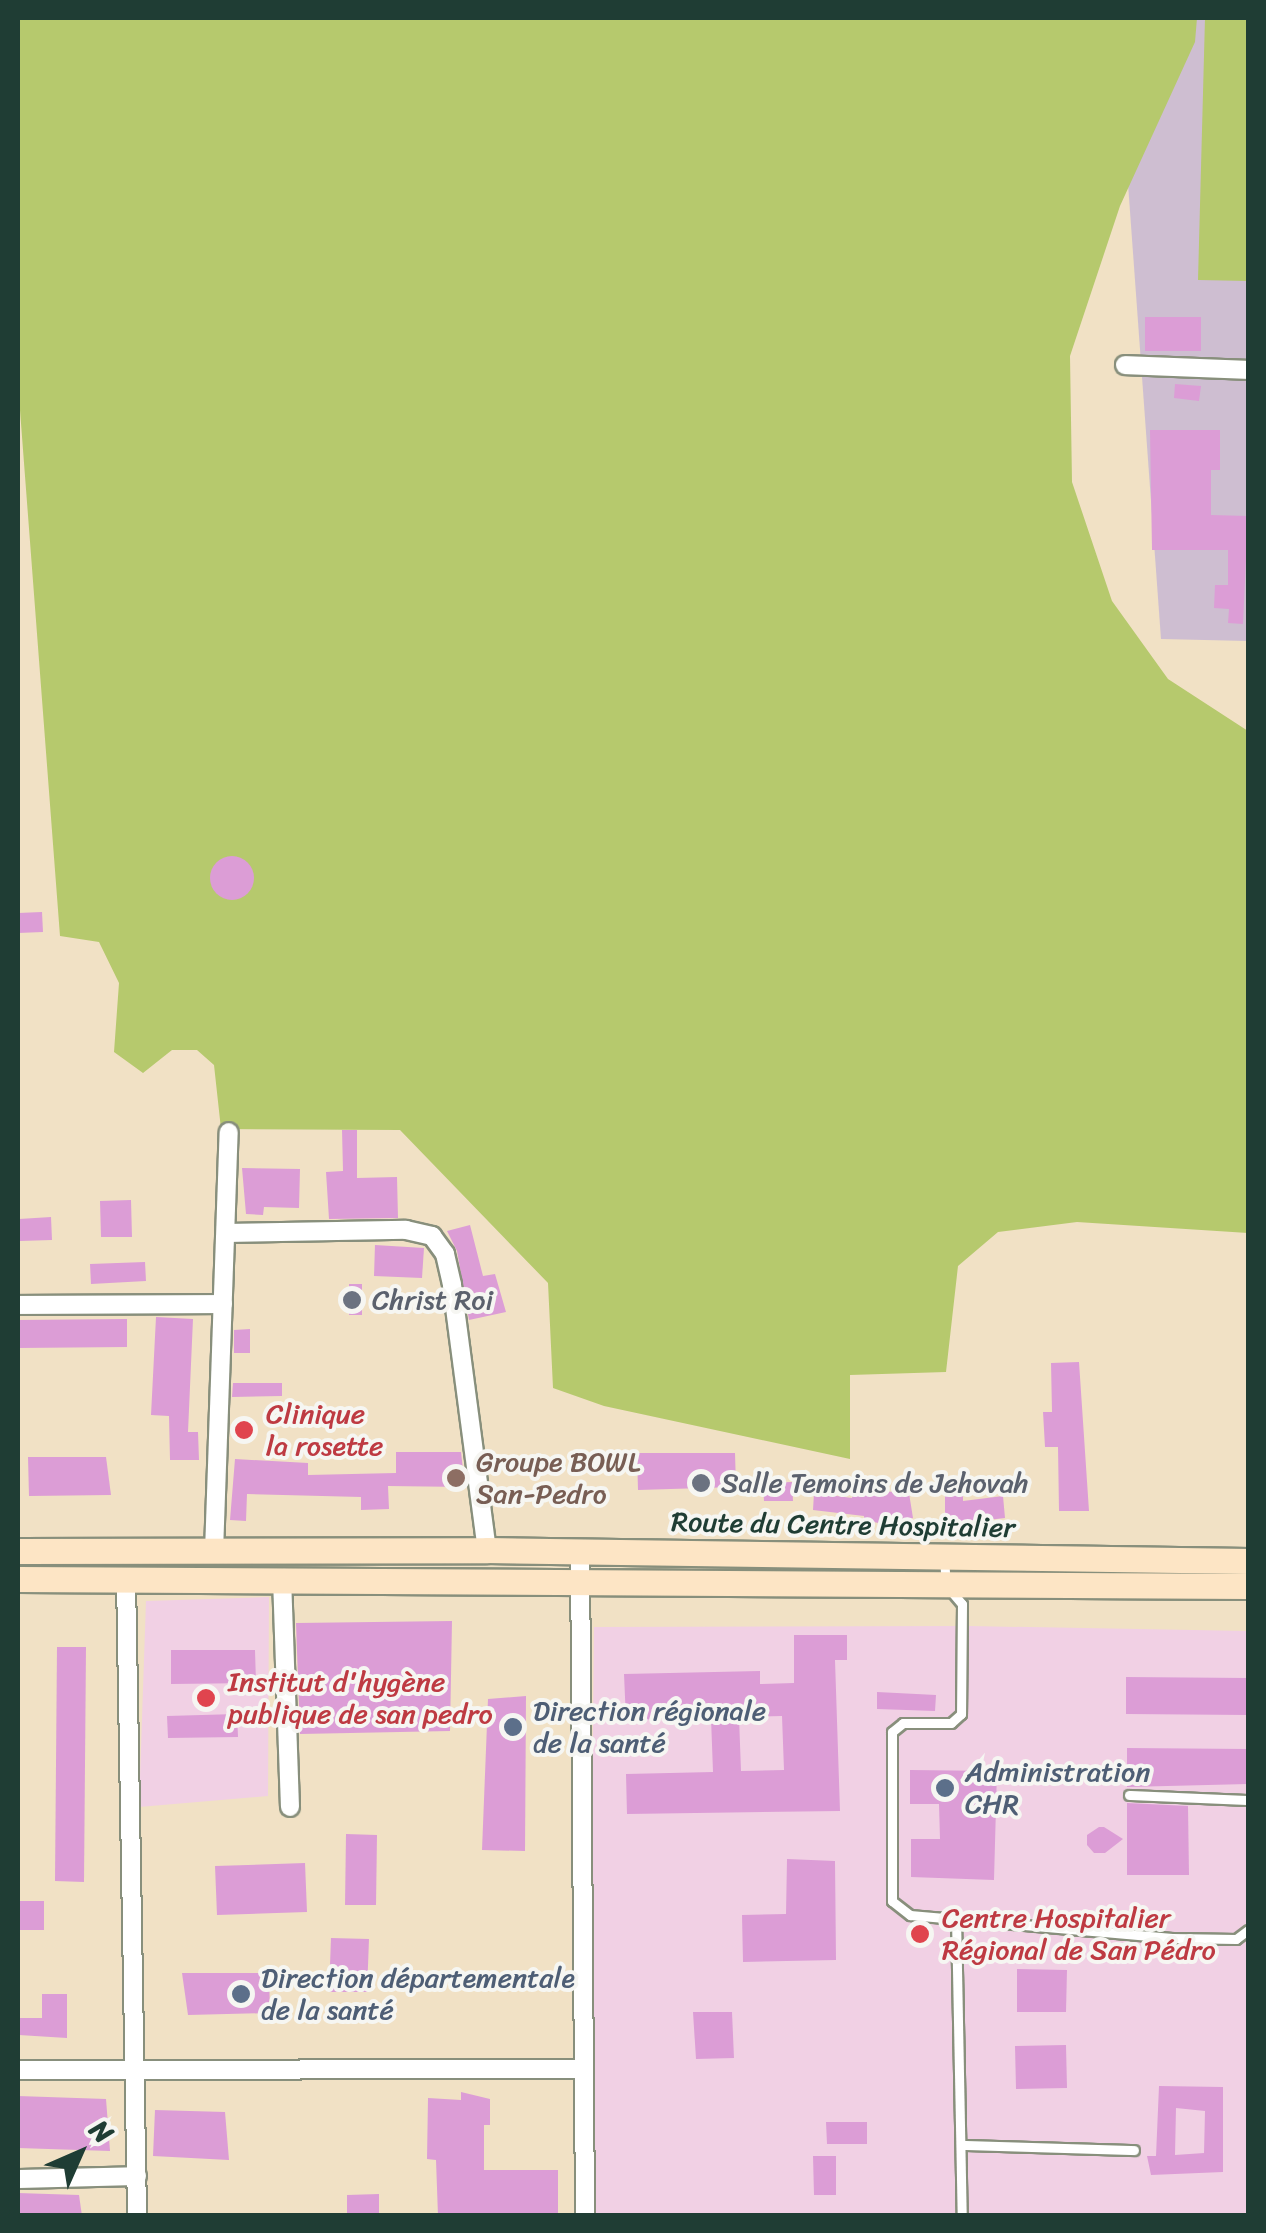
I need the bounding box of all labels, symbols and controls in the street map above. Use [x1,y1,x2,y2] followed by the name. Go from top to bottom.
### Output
[372,1283,493,1317] place label: Christ Roi
[341,1289,363,1311] marker: Christ Roi
[266,1397,385,1463] place label: Clinique la rosette
[231,1417,257,1443] marker: Clinique la rosette
[476,1445,640,1511] place label: Groupe BOWL San-Pedro
[721,1466,1030,1500] place label: Salle Temoins de Jehovah
[445,1467,467,1489] marker: Groupe BOWL San-Pedro
[690,1472,712,1494] marker: Salle Temoins de Jehovah
[670,1505,1016,1545] street label: Route du Centre Hospitalier
[228,1665,494,1731] place label: Institut d'hygène publique de san pedro
[193,1685,219,1711] marker: Institut d'hygène publique de san pedro
[533,1694,767,1760] place label: Direction régionale de la santé
[502,1716,524,1738] marker: Direction régionale de la santé
[965,1755,1150,1821] place label: Administration CHR
[934,1777,956,1799] marker: Administration CHR
[942,1901,1216,1967] place label: Centre Hospitalier Régional de San Pédro
[907,1921,933,1947] marker: Centre Hospitalier Régional de San Pédro
[261,1961,576,2027] place label: Direction départementale de la santé
[230,1983,252,2005] marker: Direction départementale de la santé
[30,2103,130,2203] north arrow
[77,2107,126,2156] text: N

